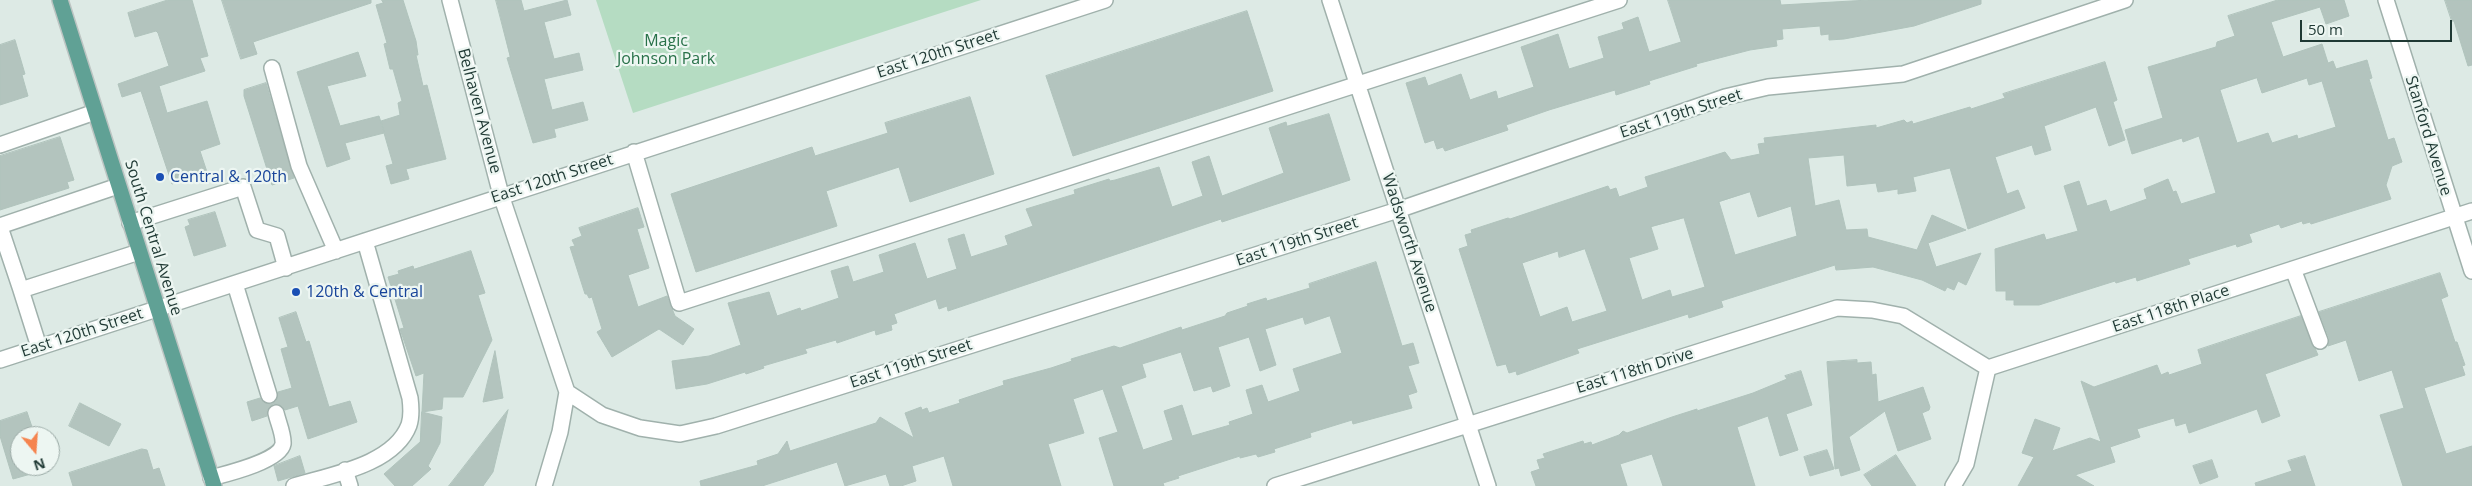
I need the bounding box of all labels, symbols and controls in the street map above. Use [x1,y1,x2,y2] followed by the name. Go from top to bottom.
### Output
[2302,10,2454,42] scale bar
[2308,19,2343,39] text: 50 m
[875,25,1001,83] street label: East 120th Street
[617,31,715,69] park label: Magic Johnson Park
[453,46,505,176] street label: Belhaven Avenue
[2401,74,2455,198] street label: Stanford Avenue
[1618,85,1744,143] street label: East 119th Street
[489,150,615,208] street label: East 120th Street
[120,158,186,318] street label: South Central Avenue
[170,167,287,187] place label: Central & 120th
[154,171,166,183] marker: Central & 120th
[1377,171,1441,315] street label: Wadsworth Avenue
[1234,213,1360,271] street label: East 119th Street
[2110,281,2232,337] street label: East 118th Place
[306,282,423,302] place label: 120th & Central
[290,286,302,298] marker: 120th & Central
[19,304,145,362] street label: East 120th Street
[848,335,974,393] street label: East 119th Street
[1574,344,1696,398] street label: East 118th Drive
[10,426,60,476] north arrow
[31,454,48,476] text: N

